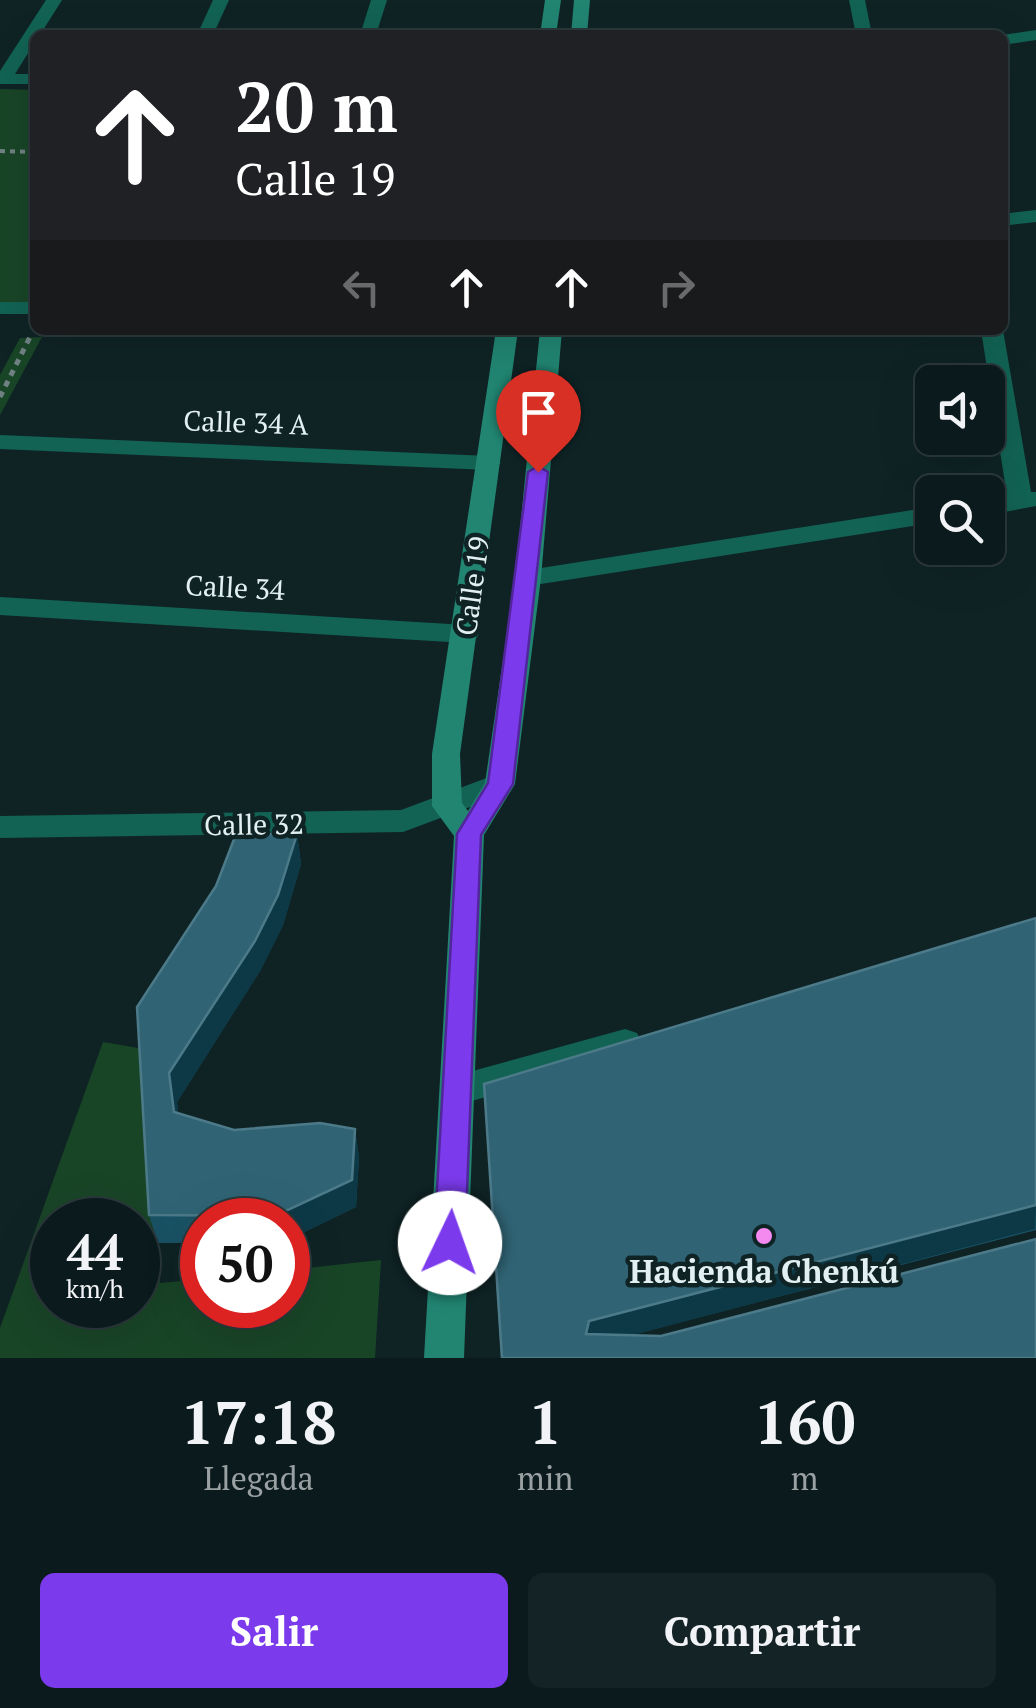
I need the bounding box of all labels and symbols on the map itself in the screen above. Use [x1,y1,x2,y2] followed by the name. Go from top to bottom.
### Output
[496,370,581,473] pin
[183,401,310,443] street label: Calle 34 A
[447,534,497,638] street label: Calle 19
[184,566,286,608] street label: Calle 34
[204,805,304,843] street label: Calle 32
[398,1191,502,1295] position arrow
[180,1198,310,1328] speed limit sign: 50
[753,1225,775,1247] marker: Hacienda Chenkú
[629,1250,899,1292] place label: Hacienda Chenkú

